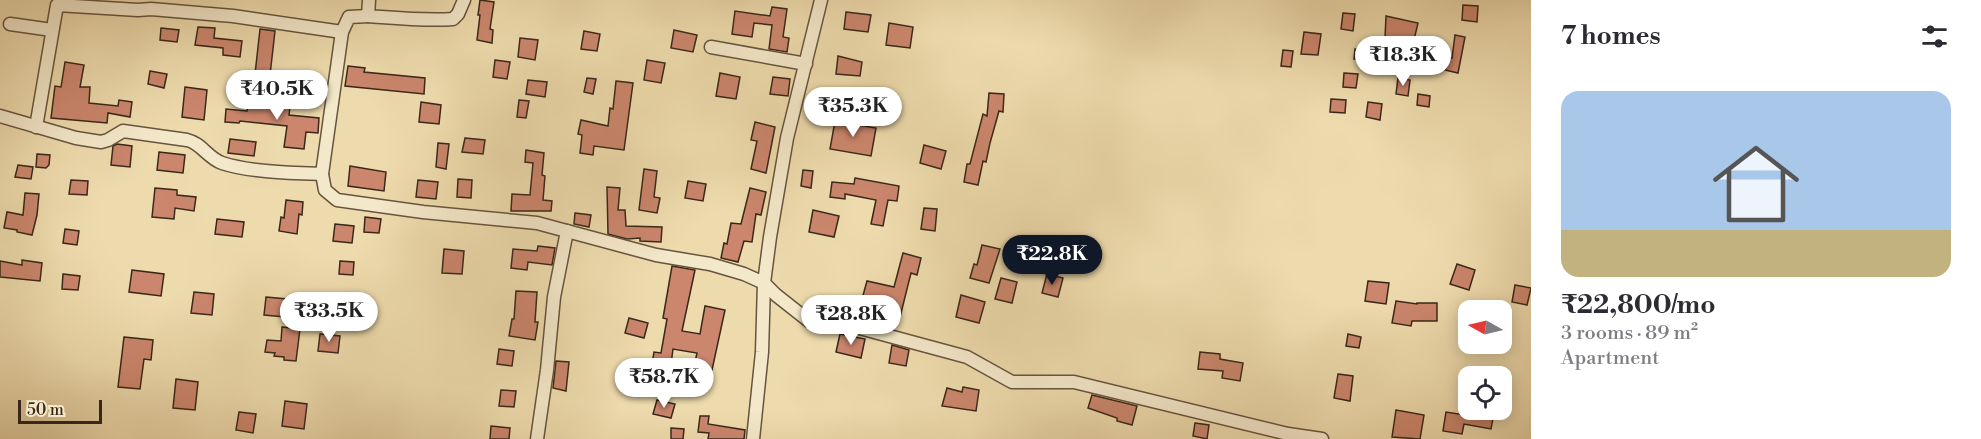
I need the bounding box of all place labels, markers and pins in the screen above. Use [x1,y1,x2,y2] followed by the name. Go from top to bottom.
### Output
[1354,36,1452,87] pin: ₹18.3K
[228,70,326,121] pin: ₹40.5K
[804,87,902,138] pin: ₹35.3K
[1003,235,1101,286] pin: ₹22.8K
[280,292,378,343] pin: ₹33.5K
[802,295,900,346] pin: ₹28.8K
[615,358,713,409] pin: ₹58.7K

